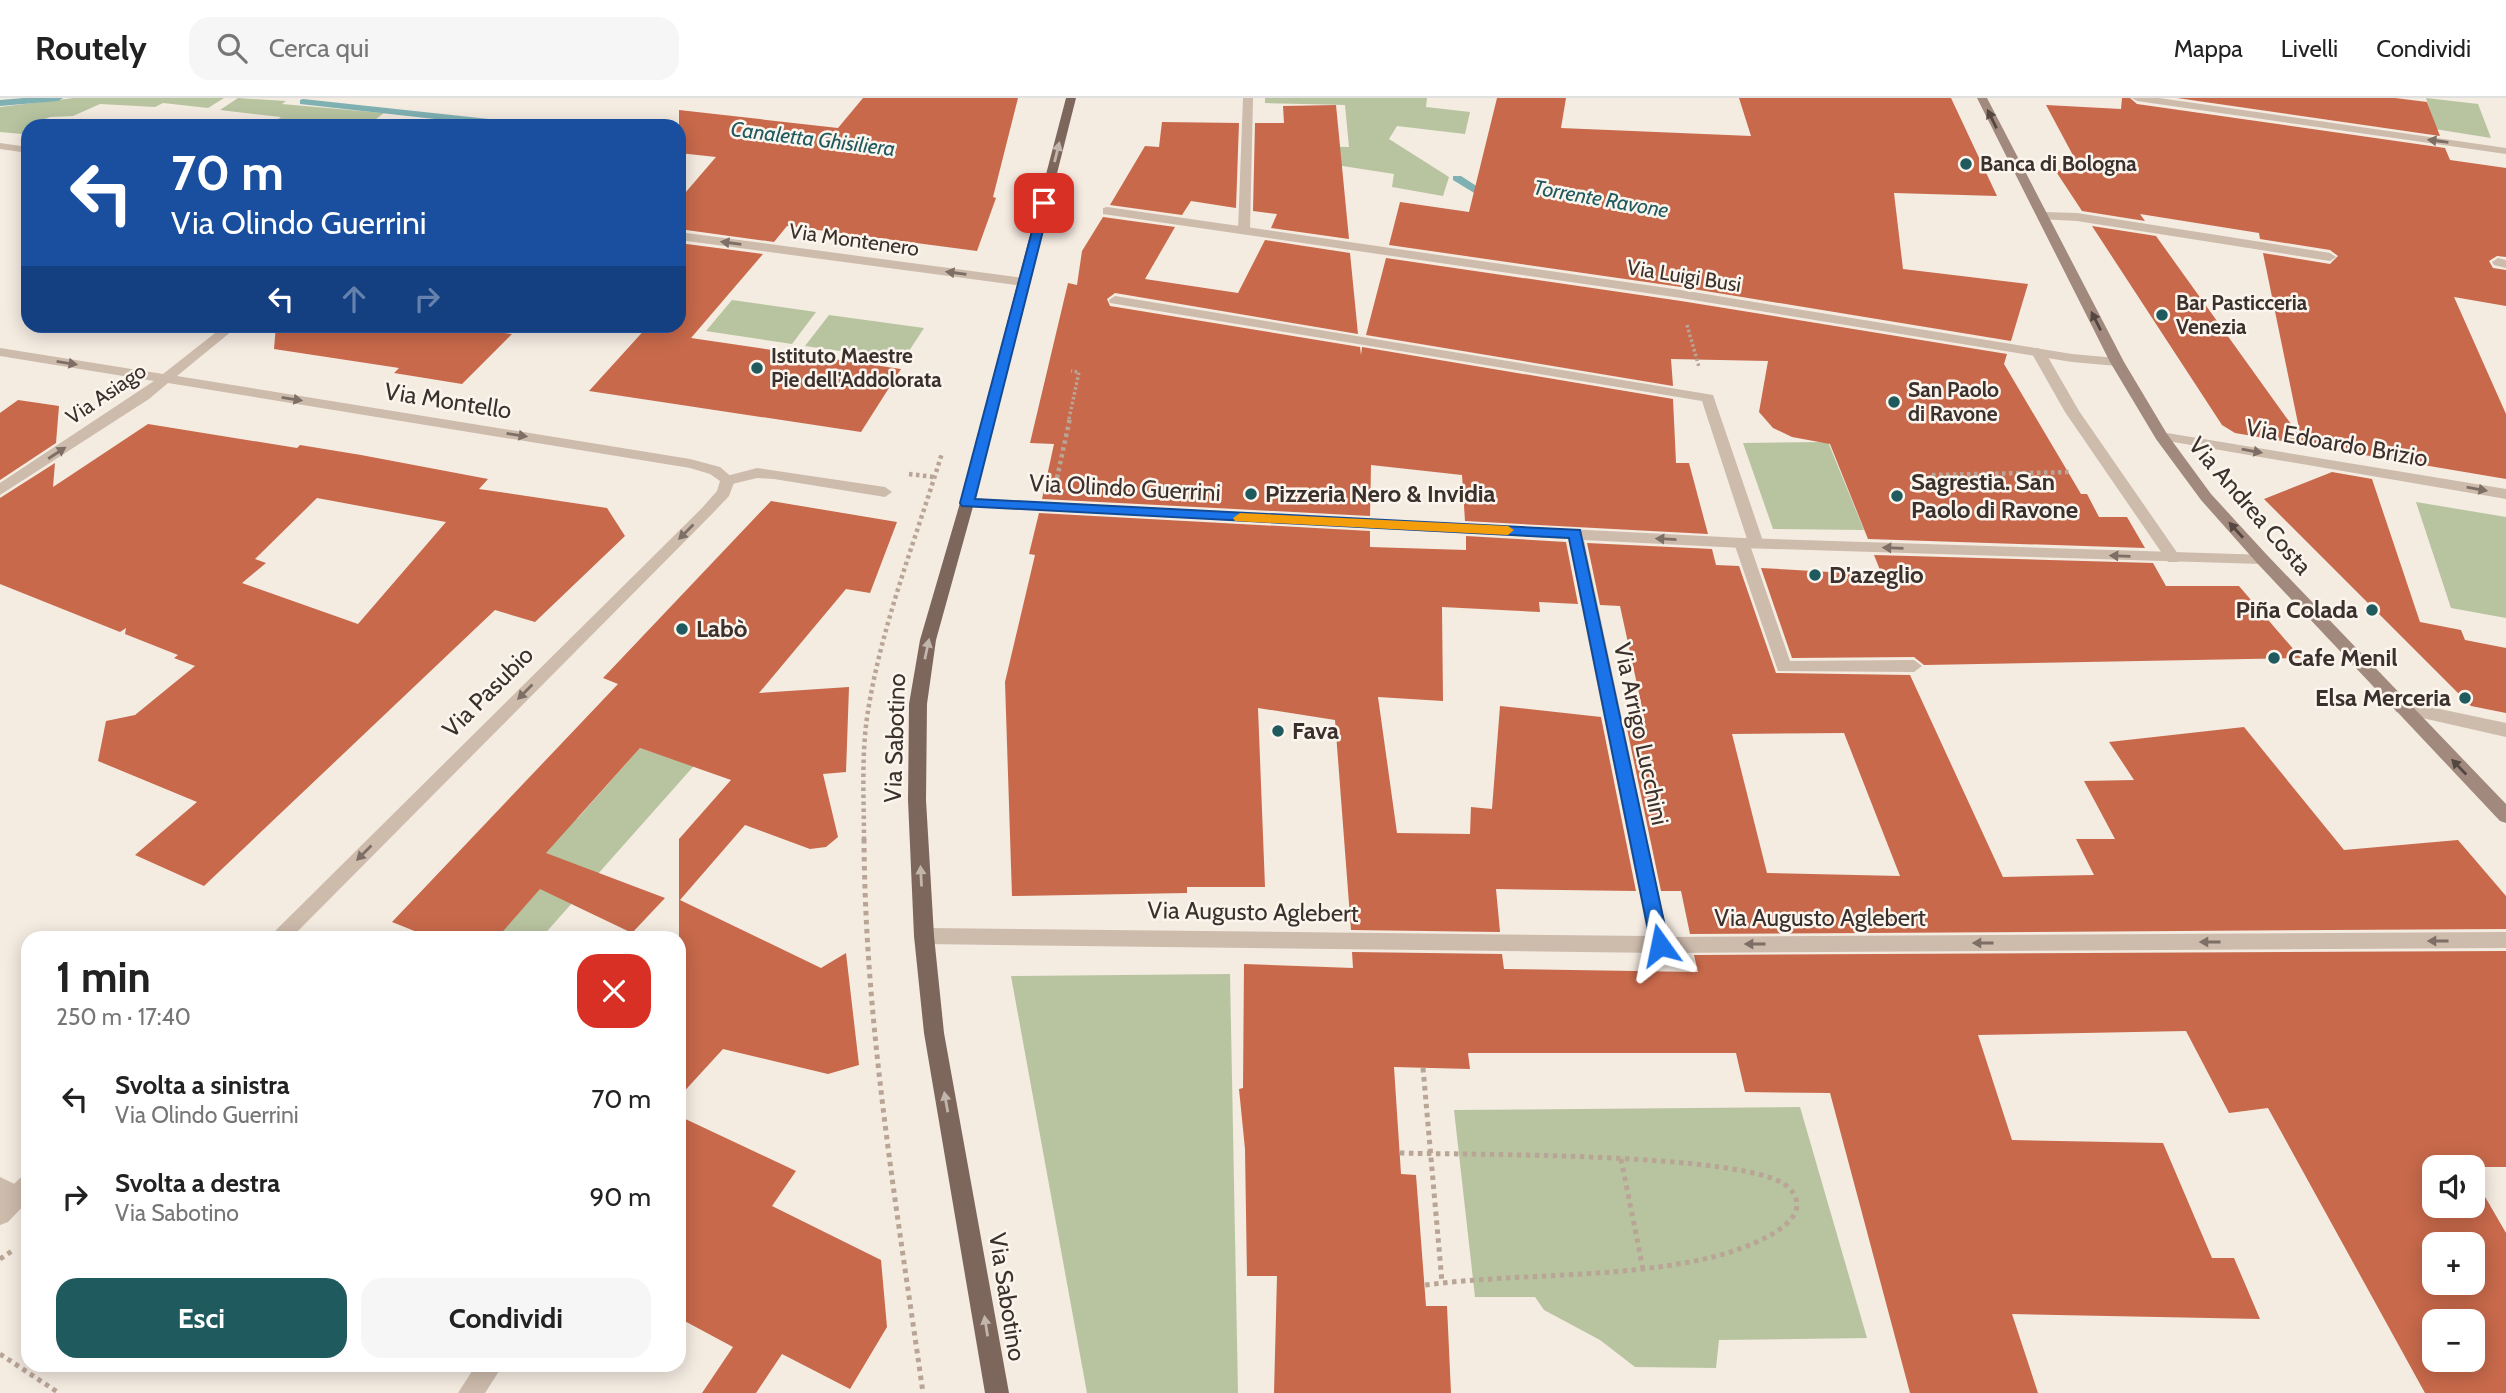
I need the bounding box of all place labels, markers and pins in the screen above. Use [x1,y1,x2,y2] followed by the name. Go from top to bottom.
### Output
[1980,151,2137,176] place label: Banca di Bologna
[1958,156,1974,172] marker: Banca di Bologna
[1014,173,1074,233] pin
[2176,290,2308,339] place label: Bar Pasticceria Venezia
[2154,307,2170,323] marker: Bar Pasticceria Venezia
[771,343,942,392] place label: Istituto Maestre Pie dell'Addolorata
[749,360,765,376] marker: Istituto Maestre Pie dell'Addolorata
[1908,377,1999,426] place label: San Paolo di Ravone
[1886,394,1902,410] marker: San Paolo di Ravone
[1911,467,2078,524] place label: Sagrestia. San Paolo di Ravone
[1265,479,1496,508] place label: Pizzeria Nero & Invidia
[1243,486,1259,502] marker: Pizzeria Nero & Invidia
[1889,488,1905,504] marker: Sagrestia. San Paolo di Ravone
[1829,560,1924,589] place label: D'azeglio
[1807,567,1823,583] marker: D'azeglio
[2236,595,2358,624] place label: Piña Colada
[2364,602,2380,618] marker: Piña Colada
[696,614,748,643] place label: Labò
[674,621,690,637] marker: Labò
[2288,643,2398,672] place label: Cafe Menil
[2266,650,2282,666] marker: Cafe Menil
[2315,683,2451,712] place label: Elsa Merceria
[2457,690,2473,706] marker: Elsa Merceria
[1292,716,1339,745] place label: Fava
[1270,723,1286,739] marker: Fava

